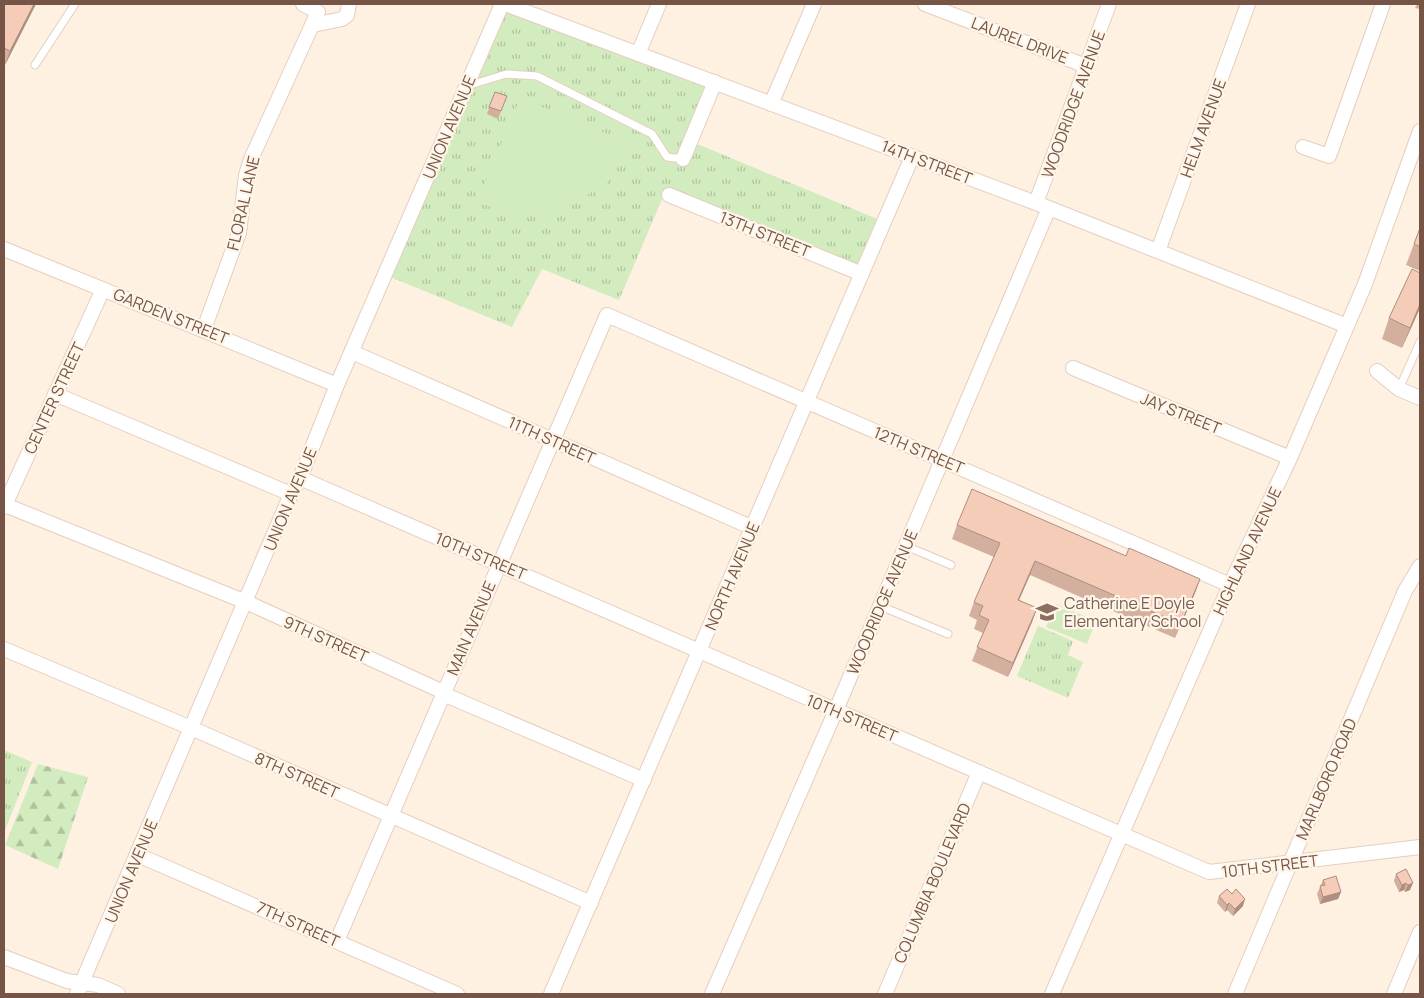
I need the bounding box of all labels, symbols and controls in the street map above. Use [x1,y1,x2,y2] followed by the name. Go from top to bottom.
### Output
[968,11,1072,69] street label: LAUREL DRIVE
[1036,27,1110,181] street label: WOODRIDGE AVENUE
[417,72,481,182] street label: UNION AVENUE
[1175,75,1231,181] street label: HELM AVENUE
[878,135,976,190] street label: 14TH STREET
[221,153,265,253] street label: FLORAL LANE
[716,206,814,262] street label: 13TH STREET
[110,283,232,349] street label: GARDEN STREET
[19,338,90,457] street label: CENTER STREET
[1137,387,1225,439] street label: JAY STREET
[505,411,600,469] street label: 11TH STREET
[870,421,968,479] street label: 12TH STREET
[258,444,322,554] street label: UNION AVENUE
[1208,483,1286,619] street label: HIGHLAND AVENUE
[699,519,765,633] street label: NORTH AVENUE
[841,526,923,678] street label: WOODRIDGE AVENUE
[432,527,530,585] street label: 10TH STREET
[441,577,501,679] street label: MAIN AVENUE
[1064,592,1202,632] place label: Catherine E Doyle Elementary School
[1034,599,1060,625] school or university icon: Catherine E Doyle Elementary School
[280,610,372,668] street label: 9TH STREET
[803,689,901,747] street label: 10TH STREET
[1290,714,1362,843] street label: MARLBORO ROAD
[251,747,343,804] street label: 8TH STREET
[888,799,976,967] street label: COLUMBIA BOULEVARD
[99,816,163,926] street label: UNION AVENUE
[1221,849,1320,883] street label: 10TH STREET
[253,896,344,952] street label: 7TH STREET

